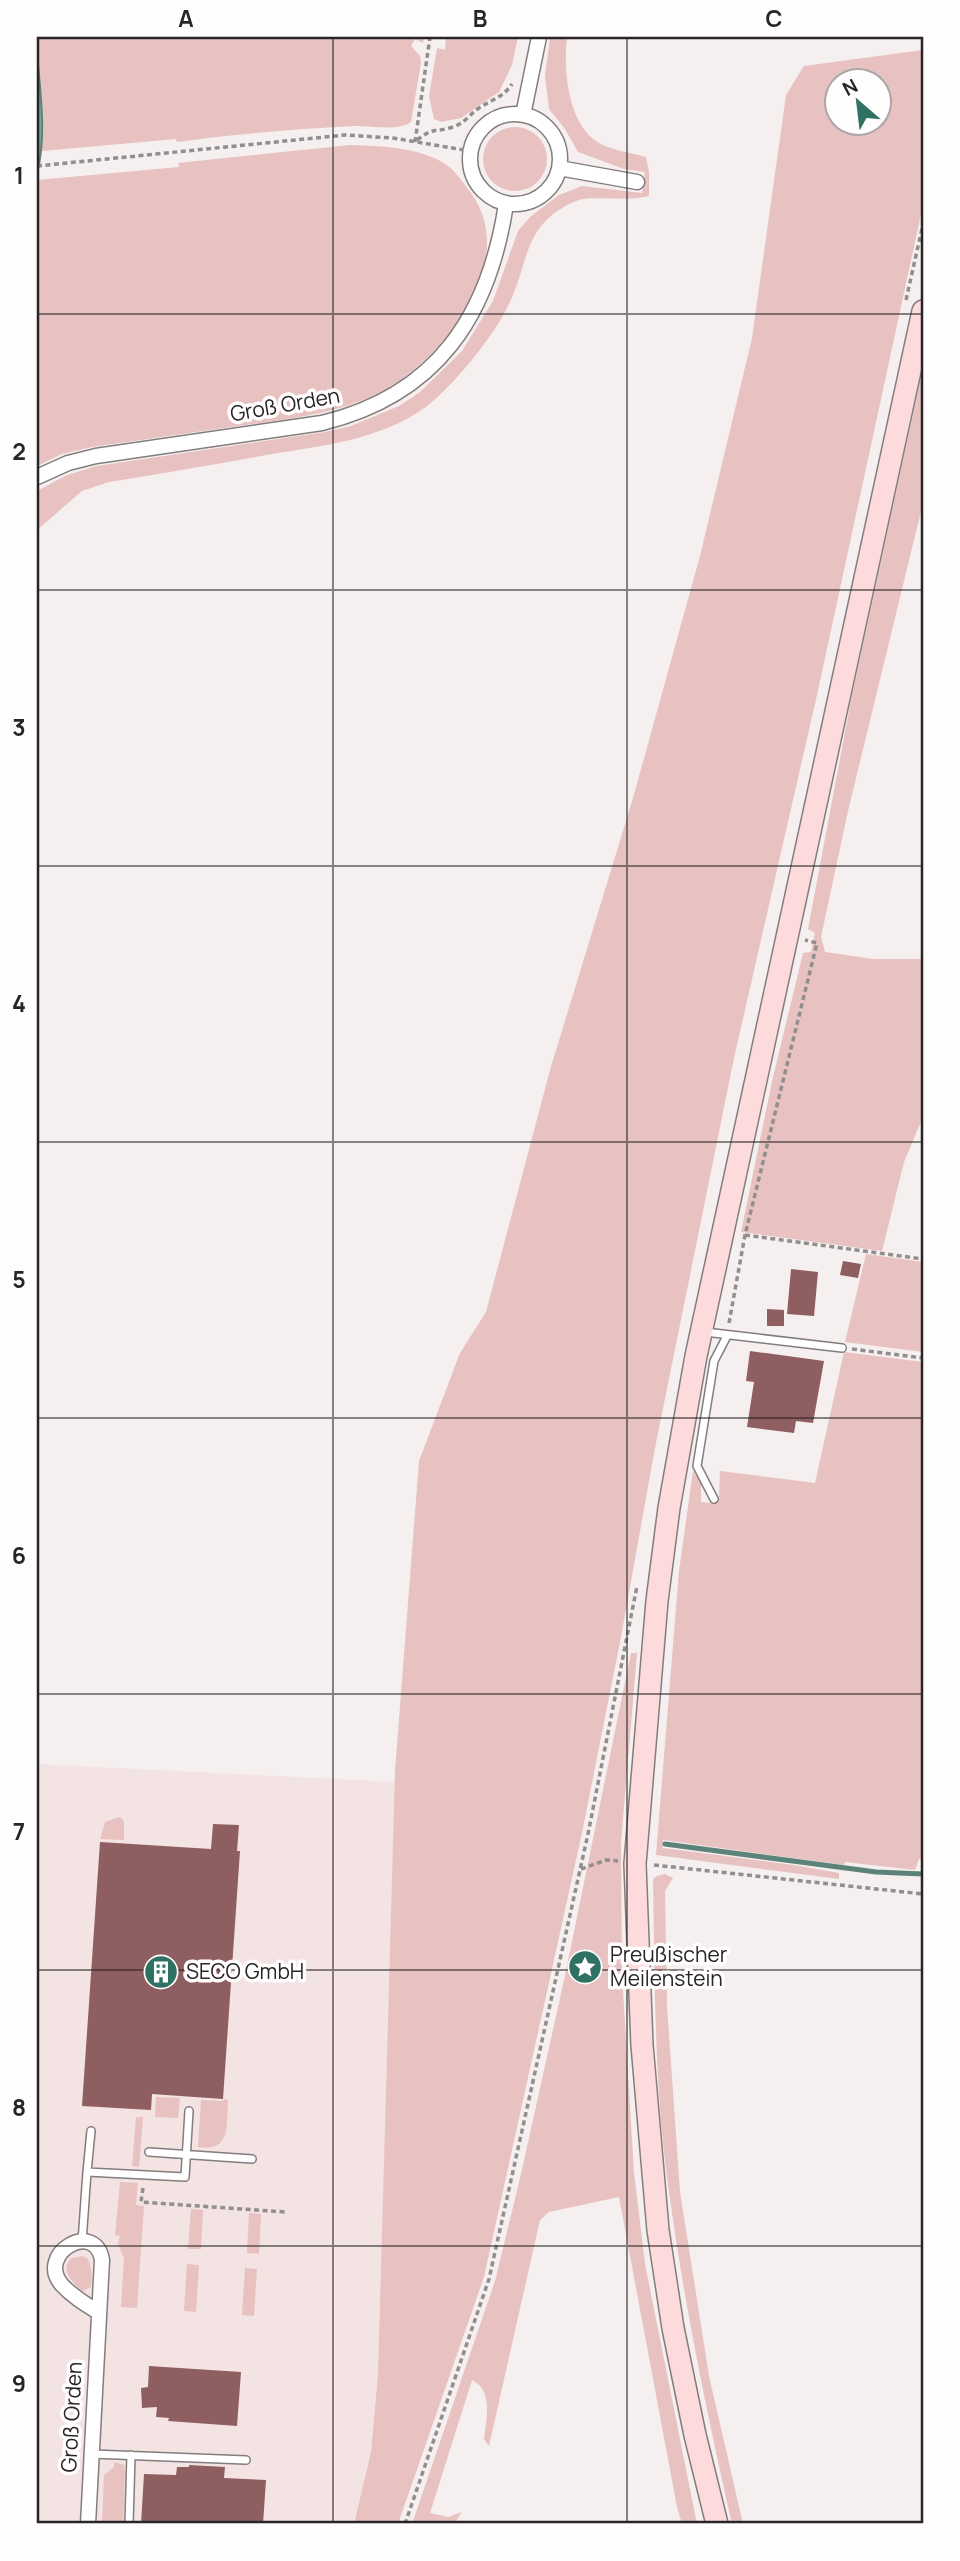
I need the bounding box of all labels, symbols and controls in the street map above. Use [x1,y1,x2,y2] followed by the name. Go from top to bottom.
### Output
[178,2,194,34] text: A
[473,2,487,34] text: B
[766,2,783,34] text: C
[824,66,894,136] north arrow
[838,72,862,102] text: N
[14,159,24,191] text: 1
[228,381,342,427] street label: Groß Orden
[12,435,26,467] text: 2
[12,711,26,743] text: 3
[12,987,26,1019] text: 4
[12,1263,26,1295] text: 5
[12,1539,26,1571] text: 6
[13,1815,25,1847] text: 7
[610,1940,728,1992] place label: Preußischer Meilenstein
[566,1948,604,1986] place icon: Preußischer Meilenstein
[142,1953,180,1991] building icon: SECO GmbH
[186,1957,304,1985] place label: SECO GmbH
[12,2091,26,2123] text: 8
[54,2361,88,2473] street label: Groß Orden
[12,2367,26,2399] text: 9

